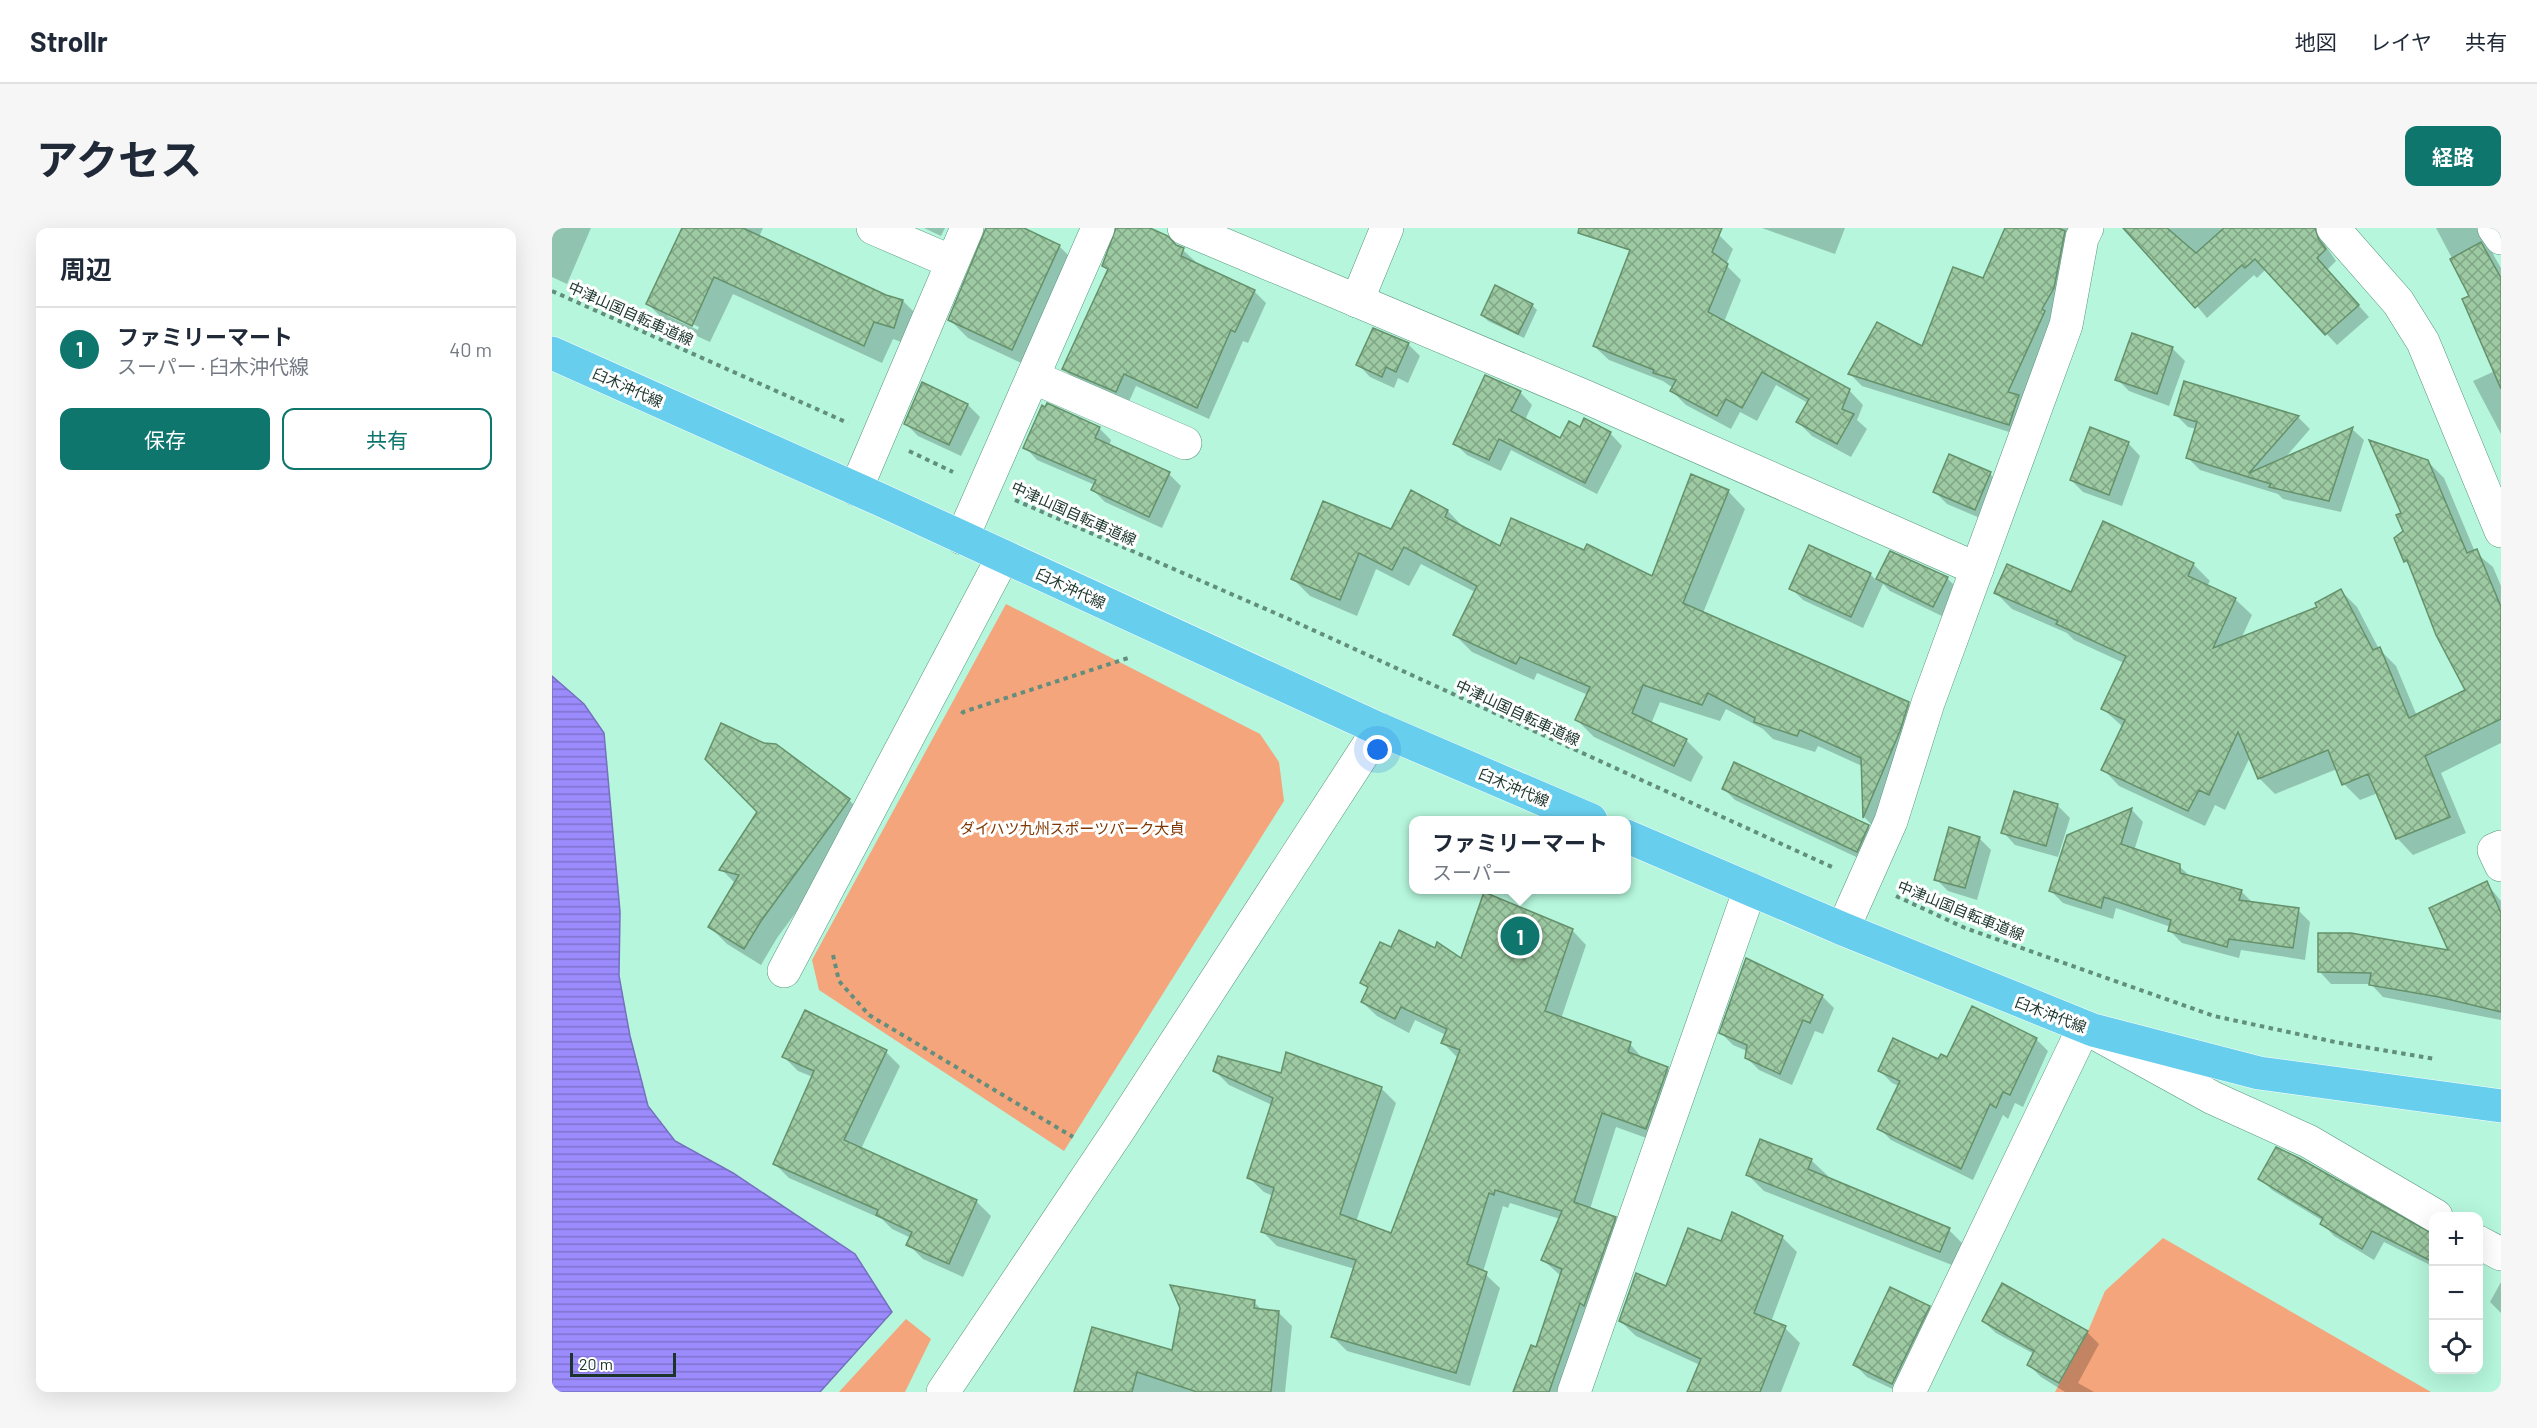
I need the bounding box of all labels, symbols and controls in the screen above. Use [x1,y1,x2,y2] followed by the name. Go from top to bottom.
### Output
[30,24,108,58] text: Strollr
[2295,29,2337,54] text: 地図
[2370,29,2432,54] text: レイヤ
[2465,29,2507,54] text: 共有
[2405,126,2501,186] button: 経路
[36,133,202,183] text: アクセス
[60,253,112,284] text: 周辺
[566,277,696,349] street label: 中津山国自転車道線
[117,323,293,349] text: ファミリーマート
[76,337,83,361] text: 1
[449,337,492,361] text: 40 m
[117,354,309,378] text: スーパー · 臼木沖代線
[590,364,666,410] street label: 臼木沖代線
[60,408,270,470] button: 保存
[282,408,492,470] button: 共有
[1009,477,1139,549] street label: 中津山国自転車道線
[1033,564,1109,612] street label: 臼木沖代線
[1453,675,1583,749] street label: 中津山国自転車道線
[1363,735,1392,764] your location
[1476,764,1552,810] street label: 臼木沖代線
[1409,816,1631,894] popup
[960,819,1184,837] park label: ダイハツ九州スポーツパーク大貞
[1432,829,1608,855] text: ファミリーマート
[1432,860,1512,884] text: スーパー
[1895,876,2027,944] street label: 中津山国自転車道線
[1500,914,1540,958] pin: 1
[2013,992,2089,1036] street label: 臼木沖代線
[2429,1212,2483,1374] map controls
[2429,1212,2483,1266] button: +
[2429,1266,2483,1320] button: −
[2429,1320,2483,1374] button: locate
[570,1350,676,1378] scale bar
[579,1354,613,1373] text: 20 m

